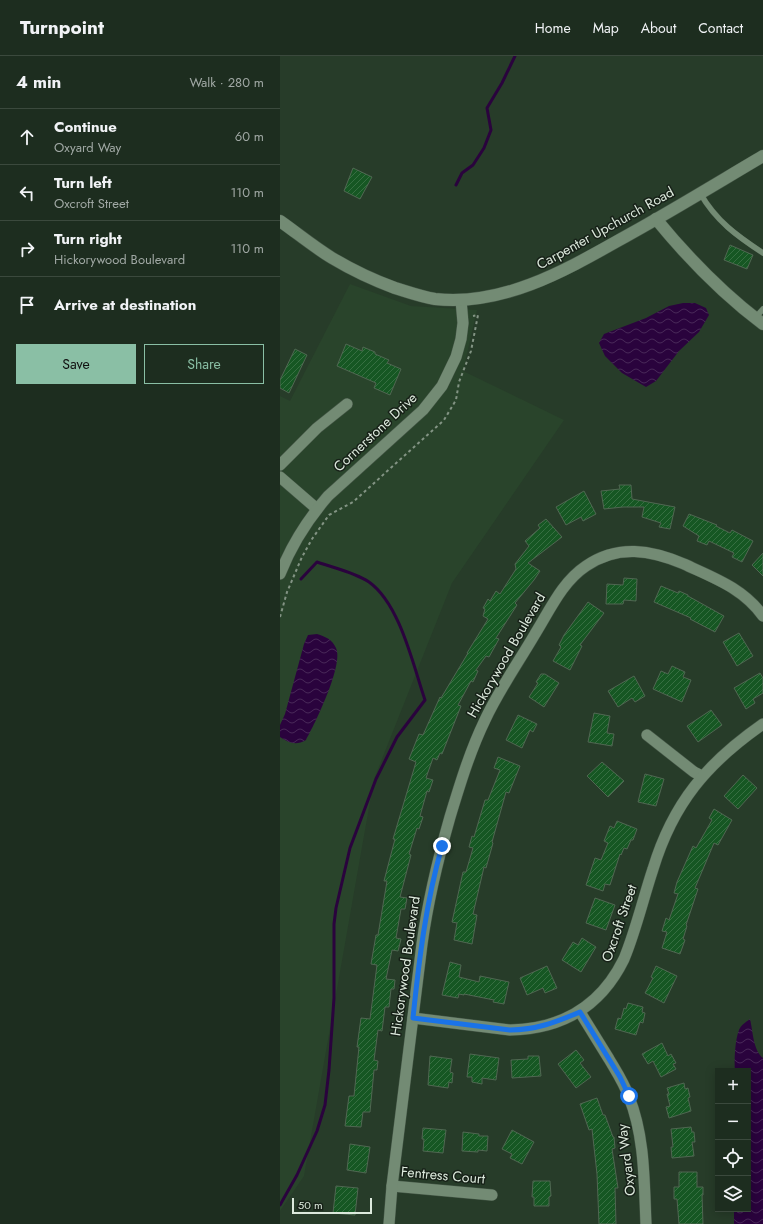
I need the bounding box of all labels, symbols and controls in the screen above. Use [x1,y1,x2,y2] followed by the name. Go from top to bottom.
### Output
[20,14,104,41] text: Turnpoint
[535,18,571,38] text: Home
[593,18,619,38] text: Map
[641,18,676,38] text: About
[698,18,743,38] text: Contact
[16,70,61,94] text: 4 min
[189,73,264,92] text: Walk · 280 m
[54,116,117,138] text: Continue
[16,126,38,148] icon: ahead
[235,127,264,146] text: 60 m
[54,138,121,157] text: Oxyard Way
[54,172,112,194] text: Turn left
[16,182,38,204] icon: left
[533,182,677,274] street label: Carpenter Upchurch Road
[230,183,264,202] text: 110 m
[54,194,129,213] text: Oxcroft Street
[54,228,122,250] text: Turn right
[16,238,38,260] icon: right
[230,239,264,258] text: 110 m
[54,250,185,269] text: Hickorywood Boulevard
[16,294,38,316] icon: arrive
[54,294,196,316] text: Arrive at destination
[16,344,136,384] button: Save
[144,344,264,384] button: Share
[329,388,421,476] street label: Cornerstone Drive
[462,589,550,721] street label: Hickorywood Boulevard
[433,837,451,855] route end
[596,881,642,964] street label: Oxcroft Street
[385,895,425,1037] street label: Hickorywood Boulevard
[715,1068,751,1212] map controls
[715,1068,751,1104] button: +
[620,1087,638,1105] route start
[715,1104,751,1140] button: −
[612,1122,640,1197] street label: Oxyard Way
[715,1140,751,1176] button: locate
[400,1161,487,1189] street label: Fentress Court
[715,1176,751,1212] button: layers
[292,1196,372,1215] scale bar
[298,1197,323,1213] text: 50 m

